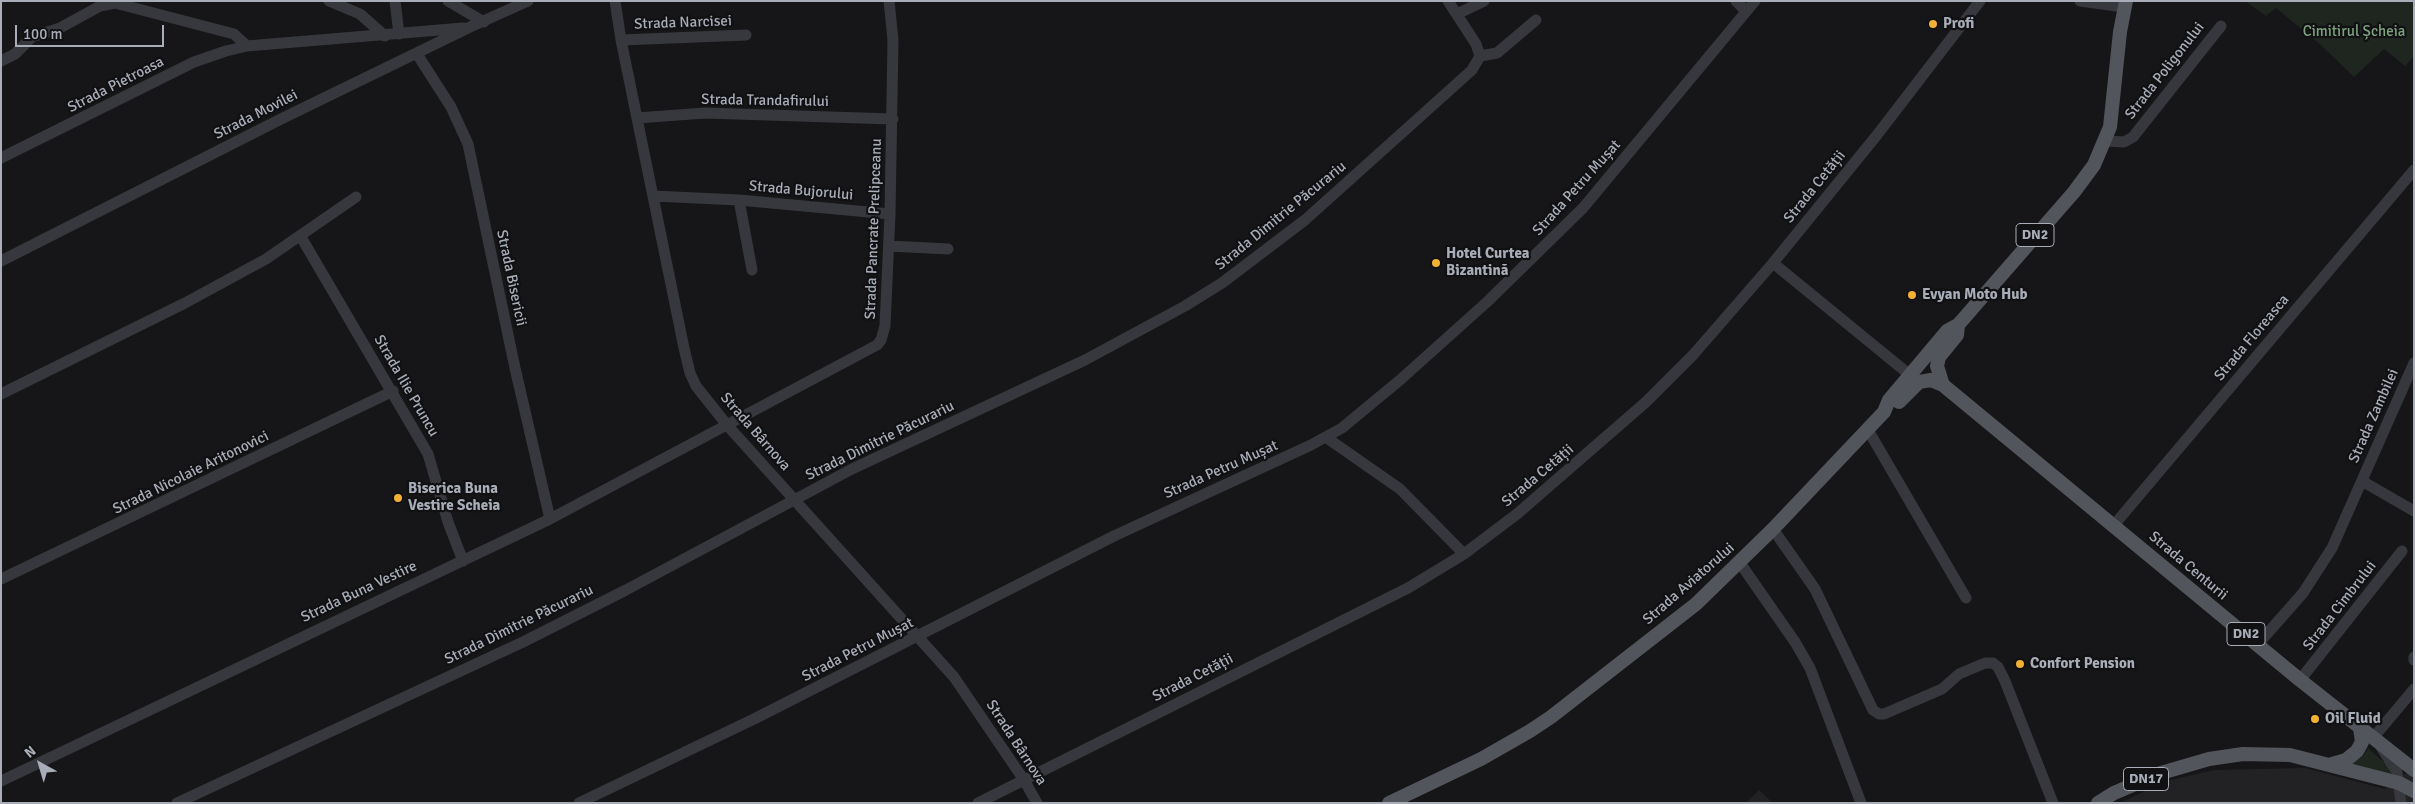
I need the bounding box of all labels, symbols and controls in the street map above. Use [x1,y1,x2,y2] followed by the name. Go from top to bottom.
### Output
[634,12,732,34] street label: Strada Narcisei
[18,15,166,47] scale bar
[1943,15,1974,33] place label: Profi
[1927,18,1939,30] marker: Profi
[2122,19,2208,123] street label: Strada Poligonului
[2303,23,2405,41] park label: Cimitirul Șcheia
[23,25,63,43] text: 100 m
[65,53,167,117] street label: Strada Pietroasa
[211,86,301,144] street label: Strada Movilei
[701,91,829,111] street label: Strada Trandafirului
[1529,136,1625,240] street label: Strada Petru Mușat
[862,138,886,320] street label: Strada Pancrate Prelipceanu
[1780,147,1850,227] street label: Strada Cetății
[1212,158,1350,274] street label: Strada Dimitrie Păcurariu
[748,177,854,205] street label: Strada Bujorului
[2016,224,2054,246] road number: DN2
[492,228,530,328] street label: Strada Bisericii
[1446,245,1530,280] place label: Hotel Curtea Bizantină
[1430,257,1442,269] marker: Hotel Curtea Bizantină
[1922,286,2028,304] place label: Evyan Moto Hub
[1906,289,1918,301] marker: Evyan Moto Hub
[2211,291,2293,385] street label: Strada Floreasca
[370,332,442,440] street label: Strada Ilie Pruncu
[2345,366,2403,466] street label: Strada Zambilei
[716,389,794,475] street label: Strada Bârnova
[803,397,957,485] street label: Strada Dimitrie Păcurariu
[110,427,272,519] street label: Strada Nicolaie Aritonovici
[1161,437,1281,503] street label: Strada Petru Mușat
[1498,441,1578,511] street label: Strada Cetății
[408,480,500,515] place label: Biserica Buna Vestire Scheia
[392,492,404,504] marker: Biserica Buna Vestire Scheia
[2145,528,2231,604] street label: Strada Centurii
[1639,539,1739,629] street label: Strada Aviatorului
[298,557,420,627] street label: Strada Buna Vestire
[2299,558,2381,654] street label: Strada Cimbrului
[442,581,596,669] street label: Strada Dimitrie Păcurariu
[799,614,917,686] street label: Strada Petru Mușat
[2227,622,2265,646] road number: DN2
[1150,650,1236,706] street label: Strada Cetății
[2030,655,2135,673] place label: Confort Pension
[2014,658,2026,670] marker: Confort Pension
[982,697,1050,789] street label: Strada Bârnova
[2325,710,2381,728] place label: Oil Fluid
[2309,713,2321,725] marker: Oil Fluid
[15,739,65,789] north arrow
[21,742,39,762] text: N
[2124,768,2168,791] road number: DN17

